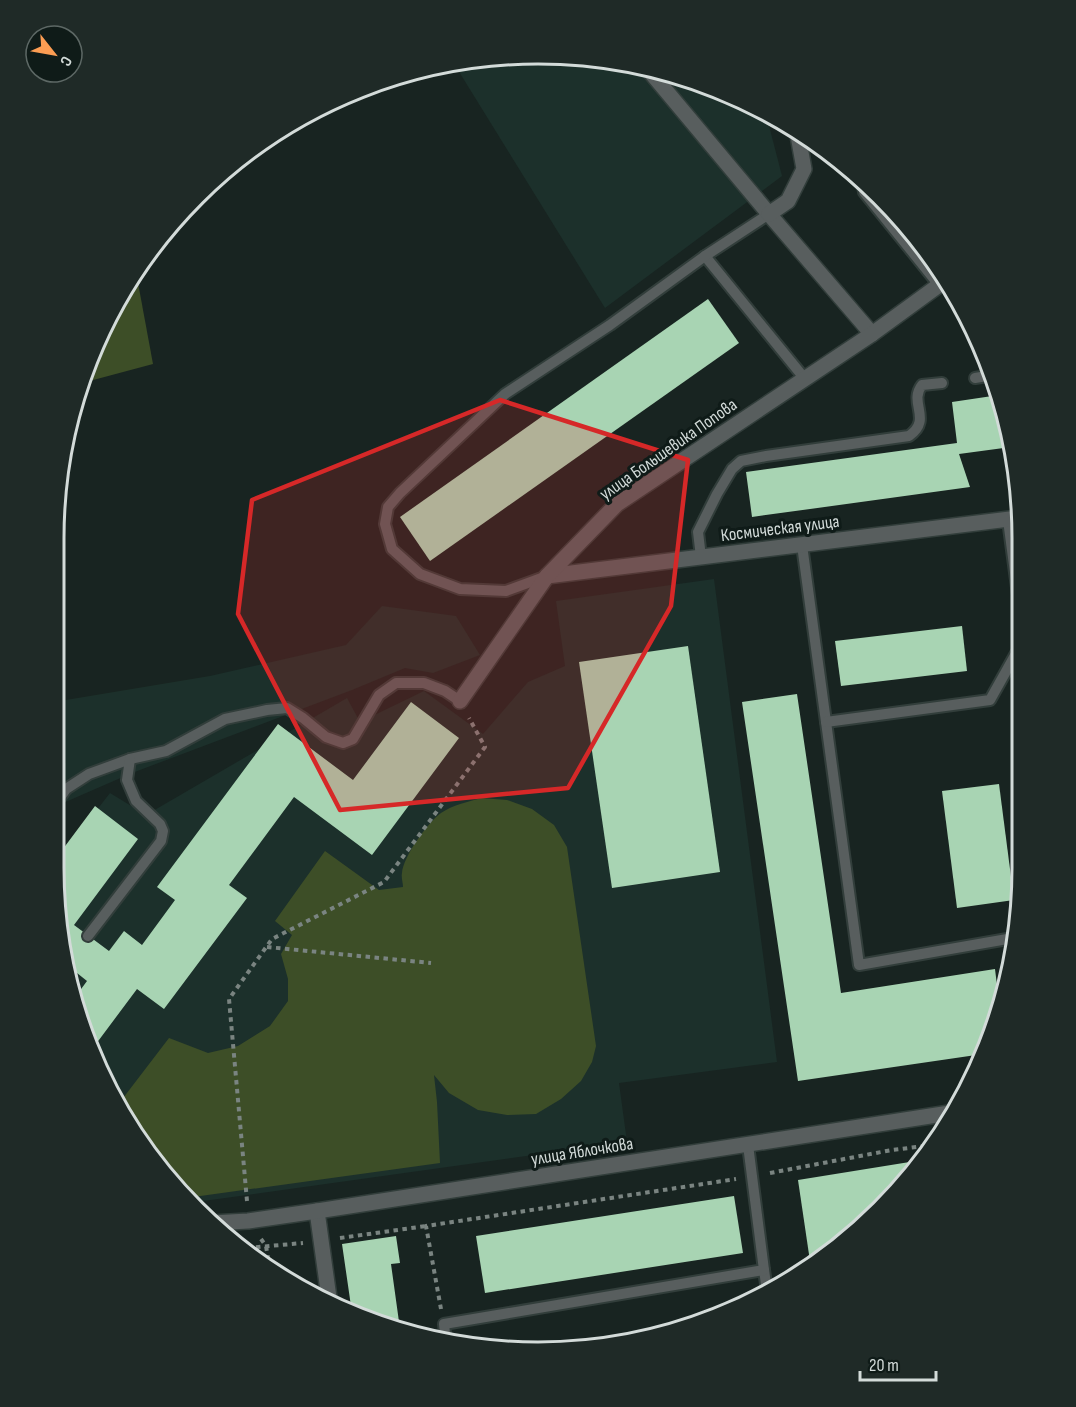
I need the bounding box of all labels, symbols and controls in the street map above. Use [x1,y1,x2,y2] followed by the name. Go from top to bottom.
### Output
[24,24,84,84] north arrow
[55,53,76,69] text: С
[596,394,741,505] street label: улица Большевика Попова
[720,511,841,546] street label: Космическая улица
[529,1133,635,1170] street label: улица Яблочкова
[860,1344,936,1382] scale bar
[869,1355,899,1376] text: 20 m

